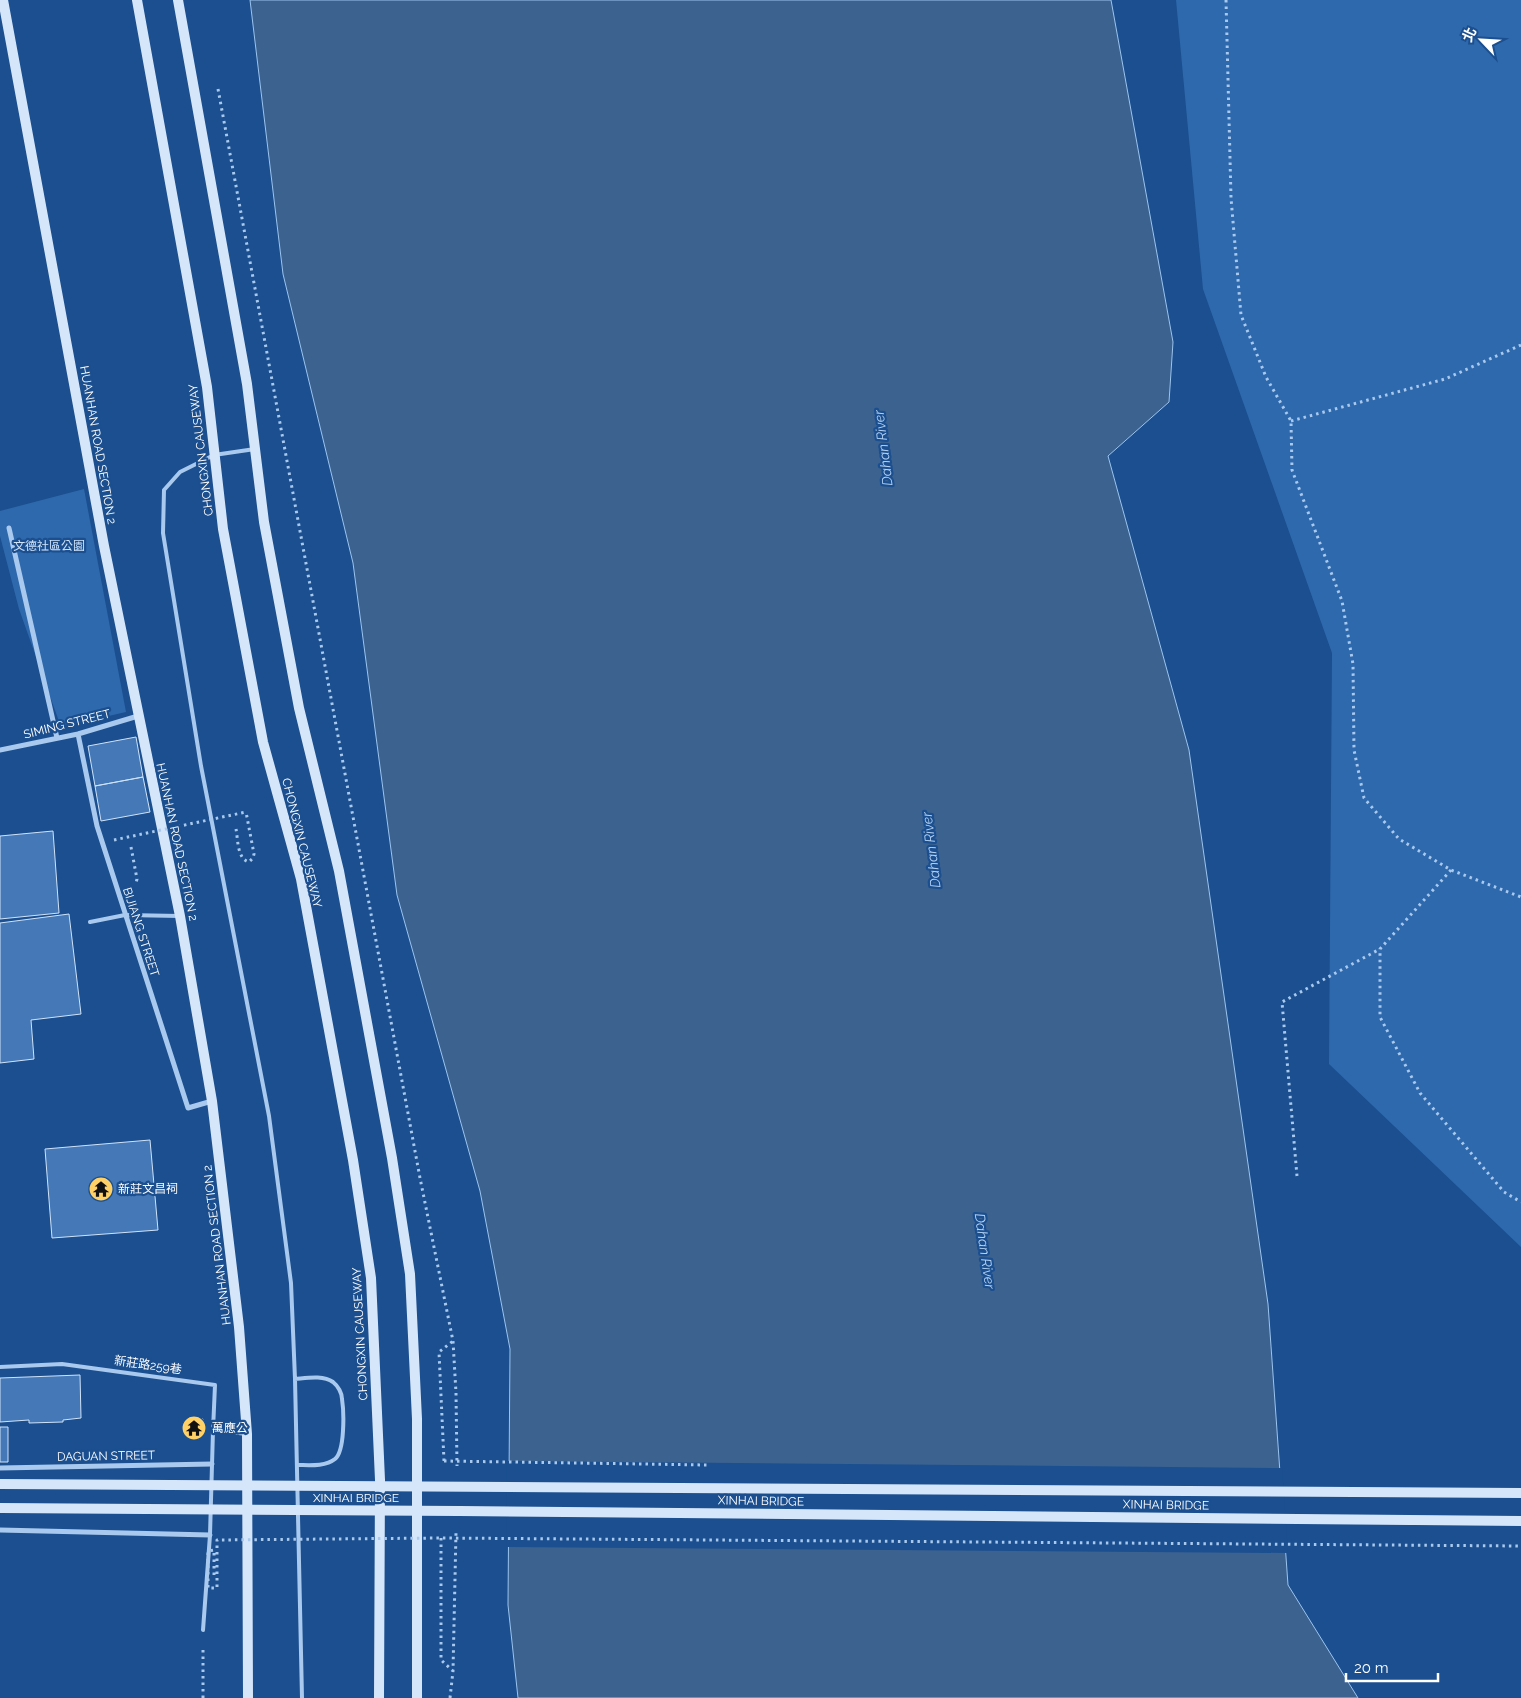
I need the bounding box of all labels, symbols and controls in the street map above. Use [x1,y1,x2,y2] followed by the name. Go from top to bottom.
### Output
[1456,15,1506,65] north arrow
[1459,25,1479,44] text: 北
[77,364,119,526] street label: HUANHAN ROAD SECTION 2
[186,383,216,517] street label: CHONGXIN CAUSEWAY
[870,408,896,487] water label: Dahan River
[13,539,85,553] park label: 文德社區公園
[22,706,113,742] street label: SIMING STREET
[153,762,201,922] street label: HUANHAN ROAD SECTION 2
[279,777,325,909] street label: CHONGXIN CAUSEWAY
[918,810,944,889] water label: Dahan River
[120,886,162,979] street label: BIJIANG STREET
[200,1164,234,1326] street label: HUANHAN ROAD SECTION 2
[88,1176,114,1202] temple icon: 新莊文昌祠
[118,1182,178,1196] place label: 新莊文昌祠
[972,1212,998,1291] water label: Dahan River
[350,1267,370,1401] street label: CHONGXIN CAUSEWAY
[113,1353,183,1377] street label: 新莊路259巷
[181,1415,207,1441] temple icon: 萬應公
[212,1421,248,1435] place label: 萬應公
[57,1448,156,1464] street label: DAGUAN STREET
[313,1491,399,1505] street label: XINHAI BRIDGE
[718,1493,804,1509] street label: XINHAI BRIDGE
[1123,1497,1209,1513] street label: XINHAI BRIDGE
[1346,1650,1438,1682] scale bar
[1354,1659,1389,1677] text: 20 m

